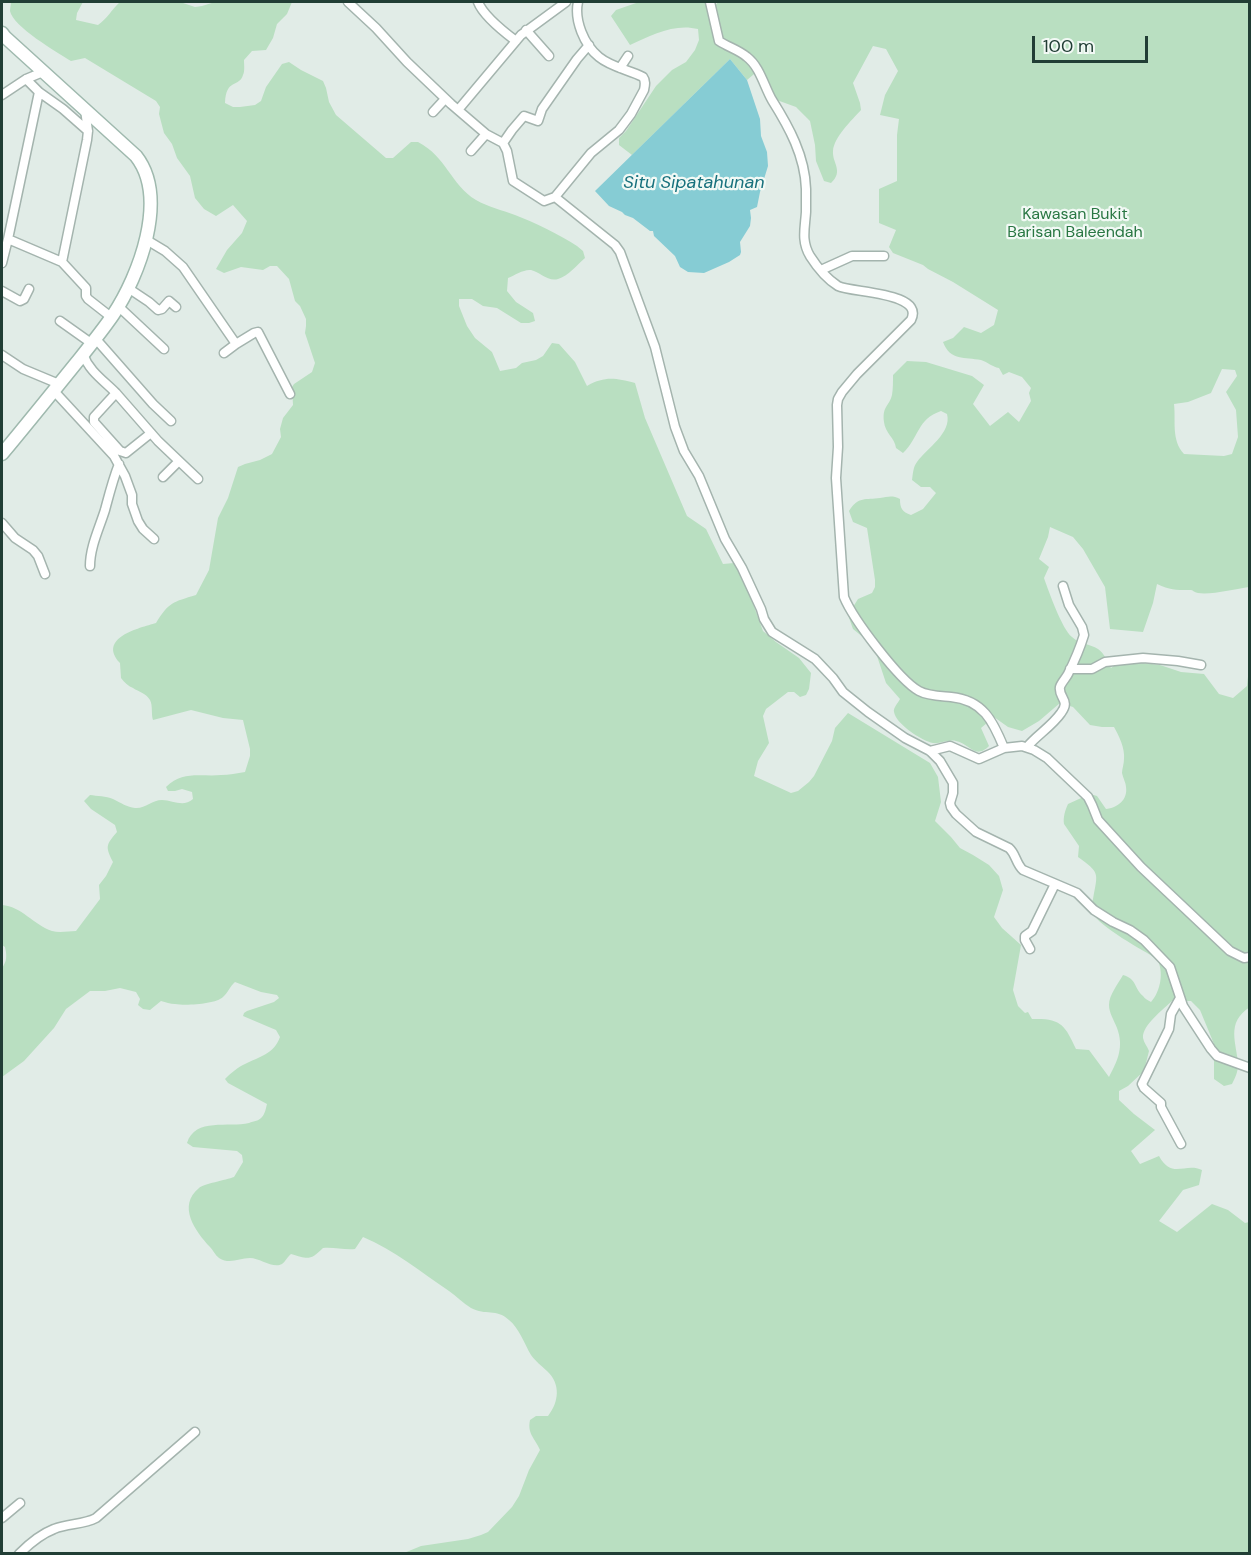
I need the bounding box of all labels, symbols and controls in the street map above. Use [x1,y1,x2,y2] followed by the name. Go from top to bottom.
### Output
[1035,24,1150,62] scale bar
[1043,34,1094,58] text: 100 m
[623,172,765,194] water label: Situ Sipatahunan
[1007,205,1143,243] park label: Kawasan Bukit Barisan Baleendah

